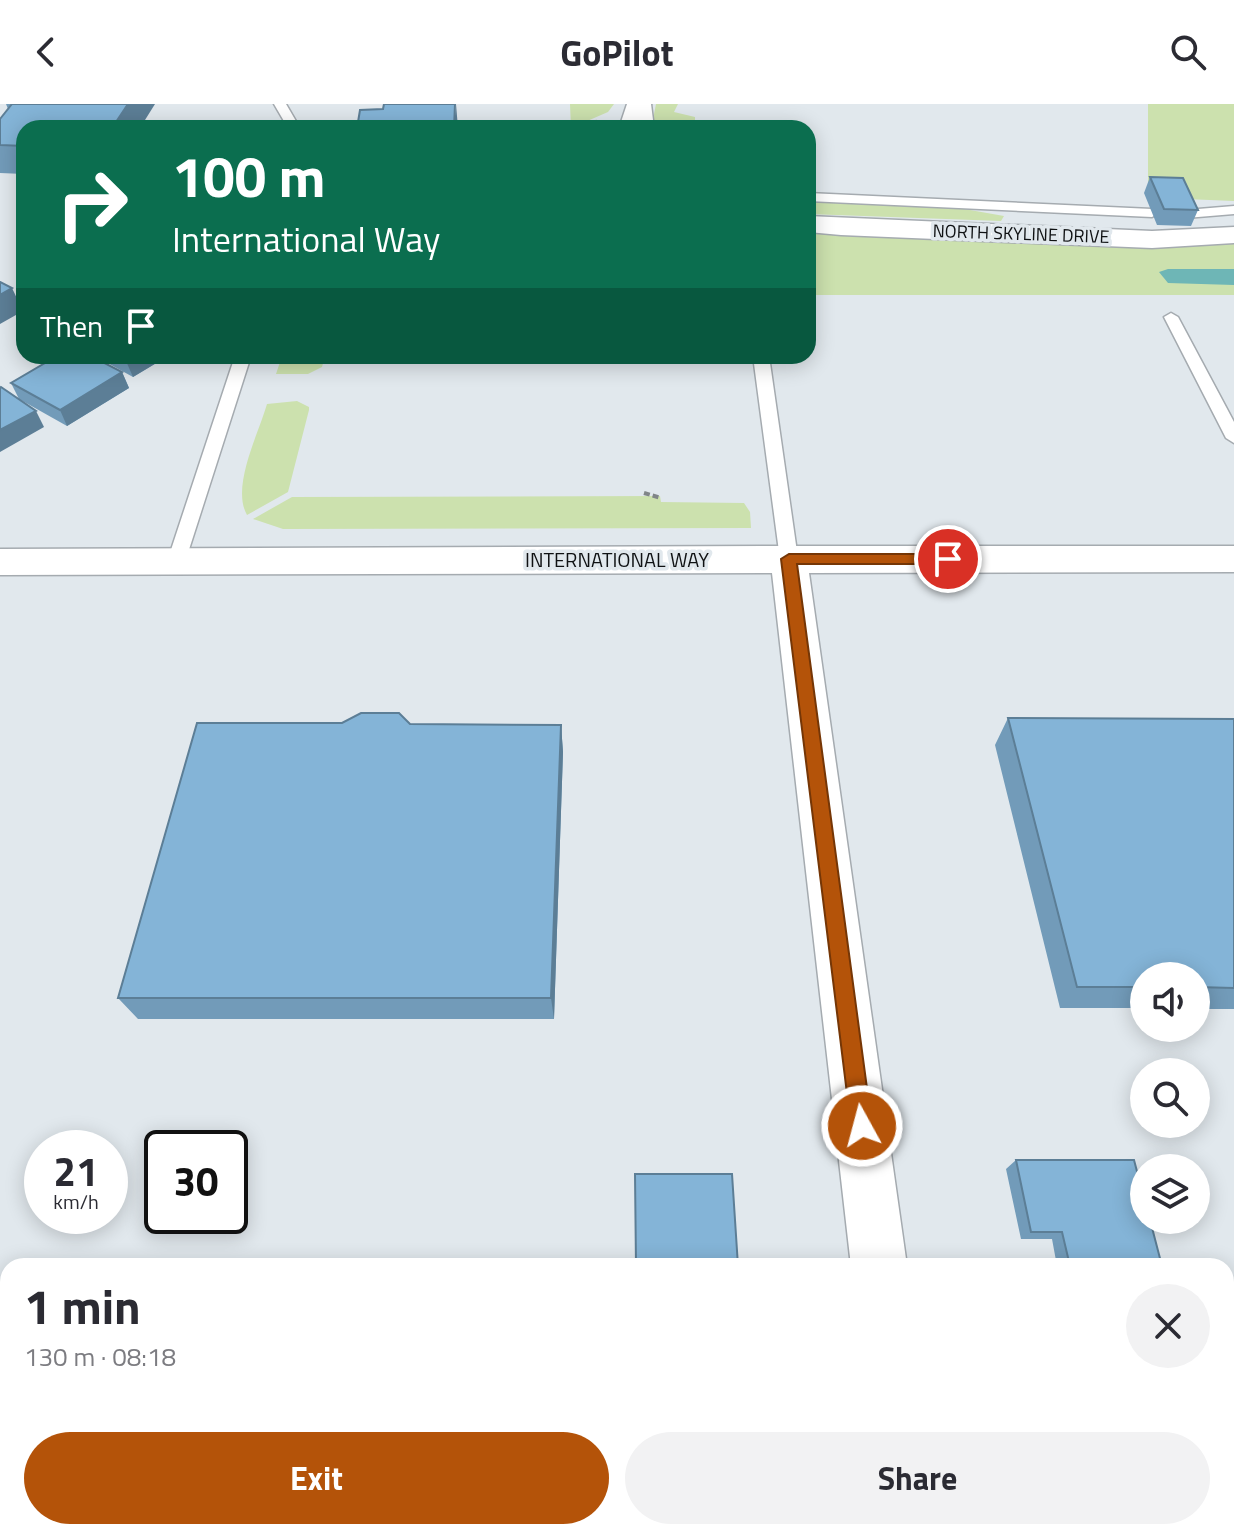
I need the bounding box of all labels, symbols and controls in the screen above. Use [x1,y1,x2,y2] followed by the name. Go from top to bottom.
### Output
[560,25,674,80] text: GoPilot
[24,30,68,74] icon: back
[1166,30,1210,74] icon: search
[172,134,325,219] text: 100 m
[40,152,144,256] icon: right
[172,211,440,266] text: International Way
[932,217,1110,250] street label: NORTH SKYLINE DRIVE
[40,303,103,349] text: Then
[119,304,163,348] icon: arrive
[914,525,982,593] pin
[926,537,970,581] icon: arrive
[525,544,709,575] street label: INTERNATIONAL WAY
[1130,962,1210,1234] map controls
[1130,962,1210,1042] button: sound
[1130,1058,1210,1138] button: search
[820,1084,904,1168] position arrow
[144,1130,248,1234] speed limit sign: 30
[54,1141,98,1202] text: 21
[1130,1154,1210,1234] button: layers
[53,1186,99,1217] text: km/h
[24,1270,141,1343] text: 1 min
[1126,1284,1210,1368] button: close
[24,1337,176,1376] text: 130 m · 08:18
[24,1432,609,1524] button: Exit
[625,1432,1210,1524] button: Share

